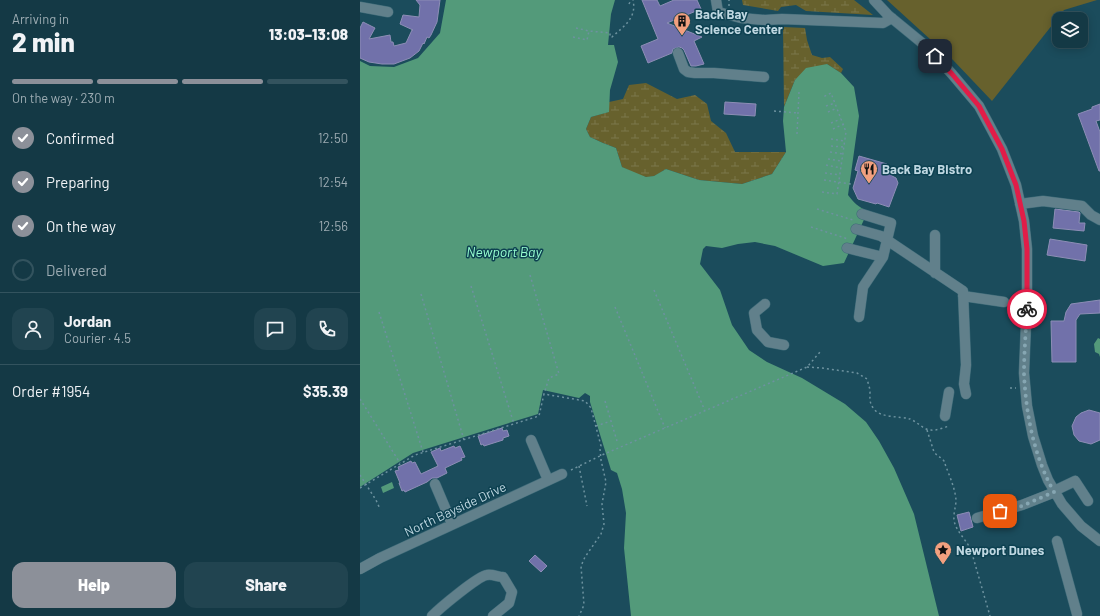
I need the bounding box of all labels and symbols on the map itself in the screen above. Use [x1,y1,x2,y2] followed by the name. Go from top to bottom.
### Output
[695,6,783,37] place label: Back Bay Science Center
[672,11,692,36] building icon: Back Bay Science Center
[918,39,952,73] pin
[859,159,879,184] restaurant icon: Back Bay Bistro
[882,161,972,177] place label: Back Bay Bistro
[466,243,543,260] water label: Newport Bay
[1007,289,1047,329] courier
[402,478,509,540] street label: North Bayside Drive
[983,494,1017,528] pin
[933,540,953,565] place icon: Newport Dunes
[956,542,1045,558] place label: Newport Dunes

